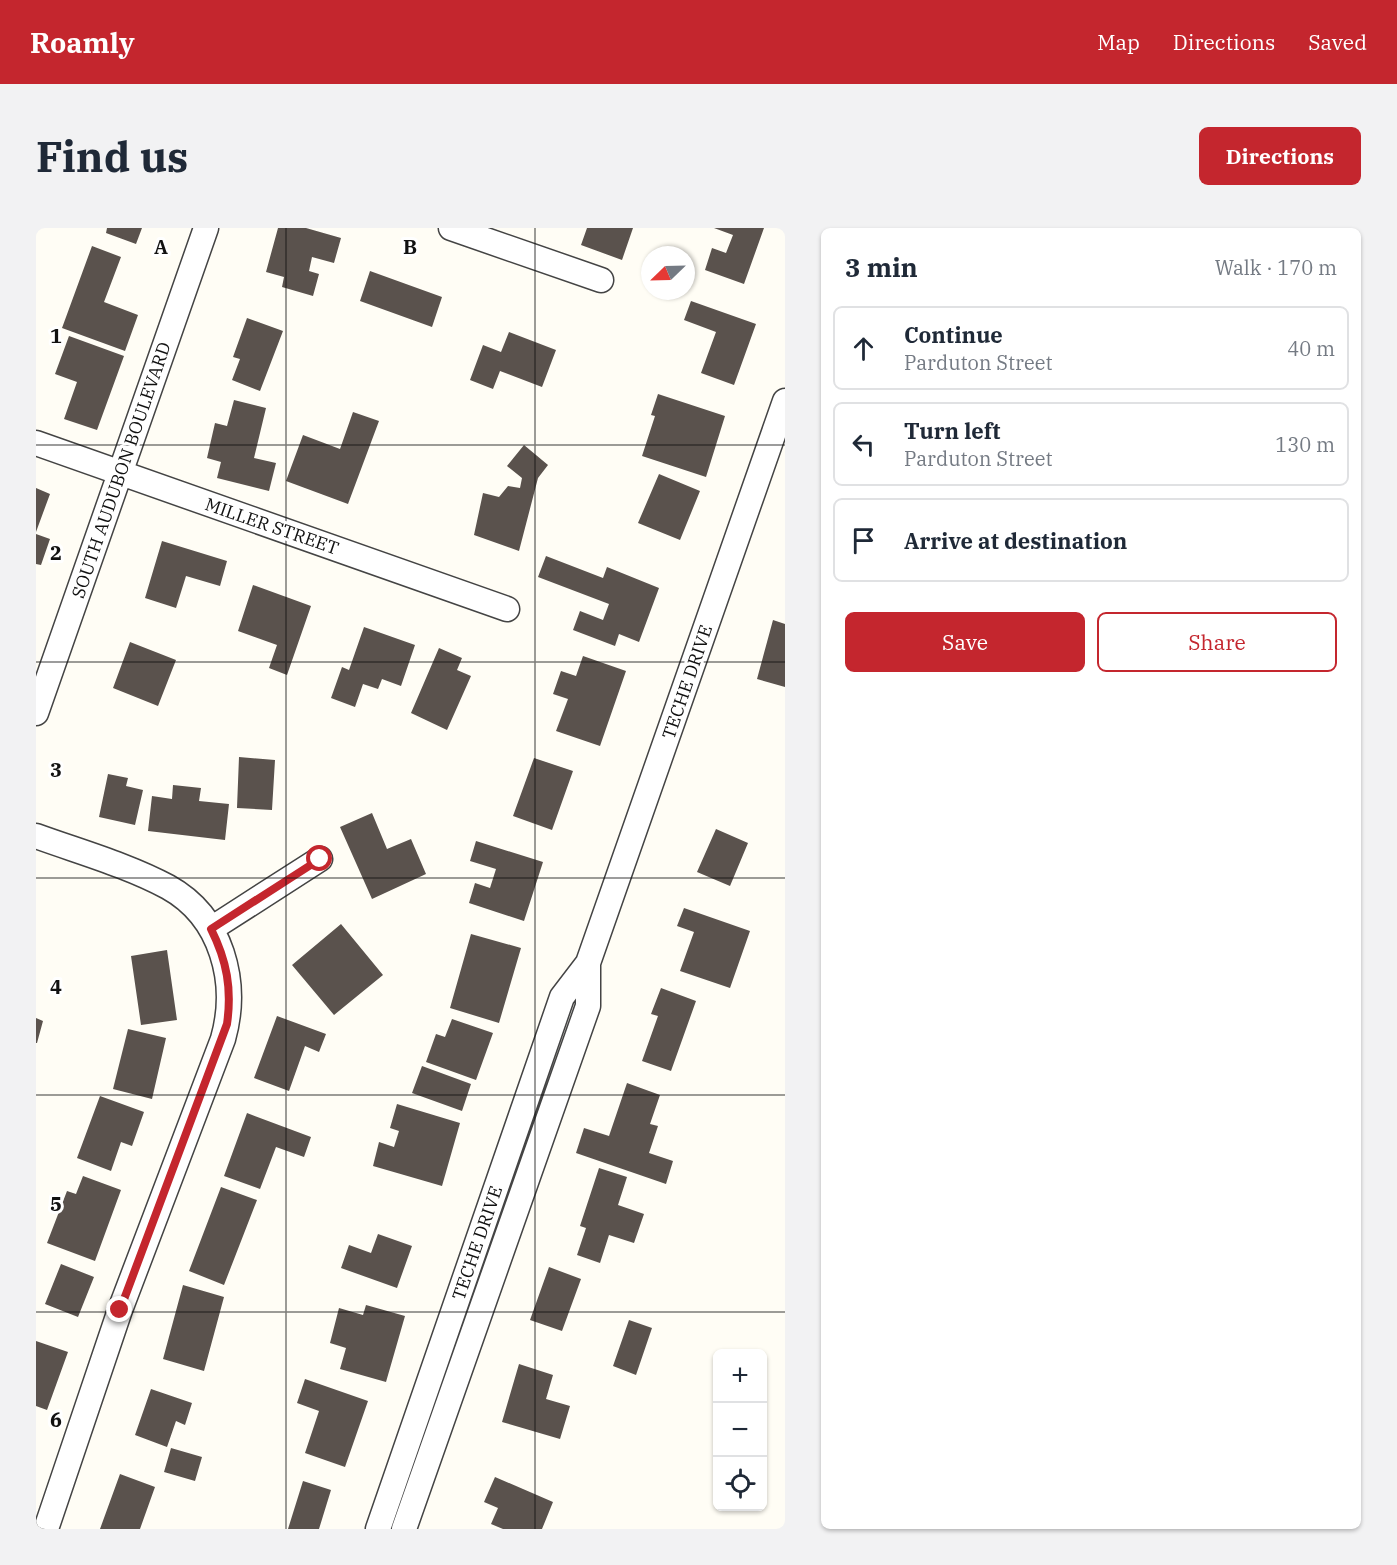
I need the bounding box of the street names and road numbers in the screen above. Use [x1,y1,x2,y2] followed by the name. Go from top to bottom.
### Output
[66,339,176,601] street label: SOUTH AUDUBON BOULEVARD
[202,492,342,560] street label: MILLER STREET
[657,622,717,742] street label: TECHE DRIVE
[447,1183,507,1303] street label: TECHE DRIVE

